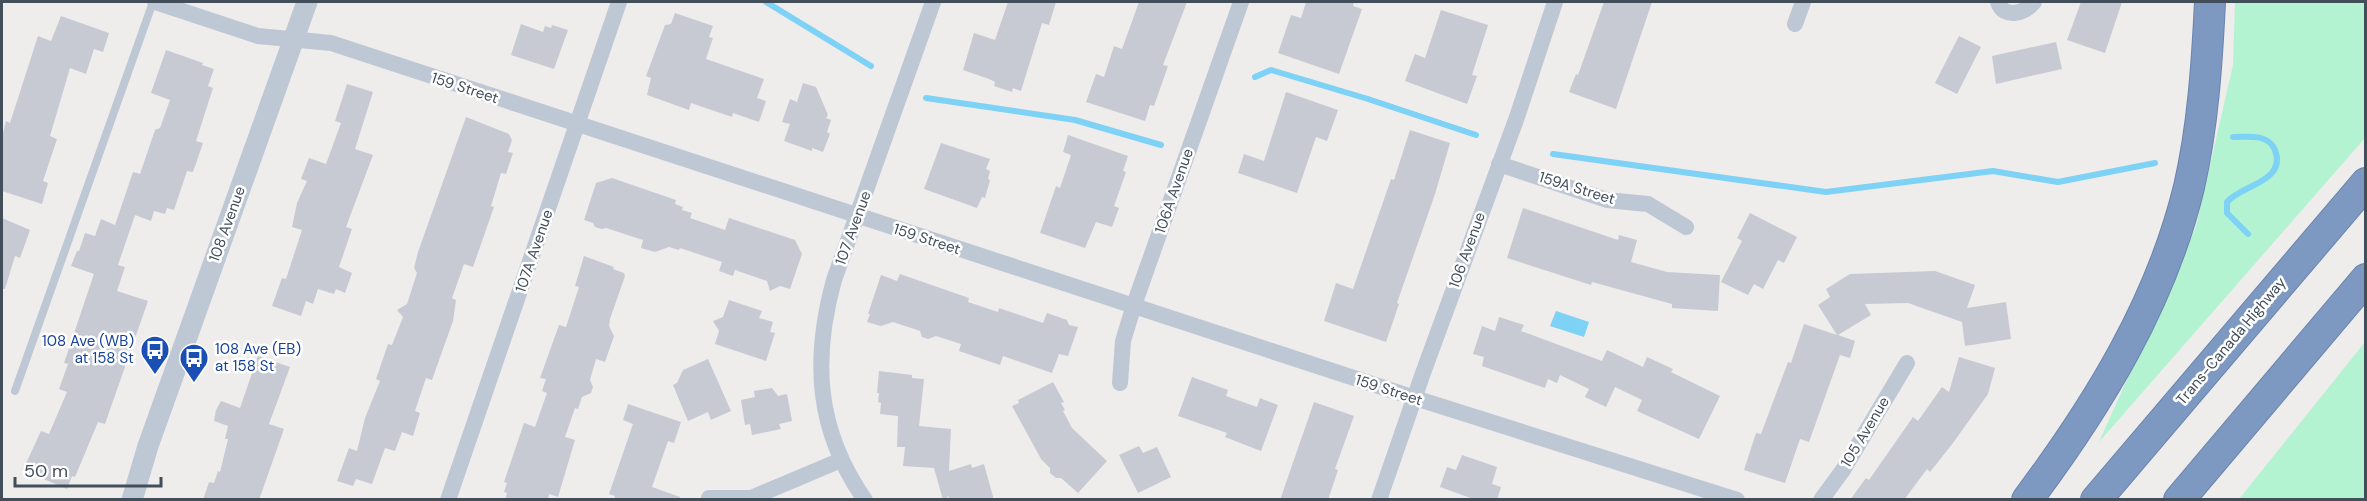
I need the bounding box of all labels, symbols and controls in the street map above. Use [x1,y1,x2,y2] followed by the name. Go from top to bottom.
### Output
[429,68,501,108] street label: 159 Street
[1150,146,1198,236] street label: 106A Avenue
[1537,167,1618,209] street label: 159A Street
[204,183,250,265] street label: 108 Avenue
[830,188,876,268] street label: 107 Avenue
[510,207,558,295] street label: 107A Avenue
[1444,209,1490,291] street label: 106 Avenue
[891,219,963,259] street label: 159 Street
[2172,272,2291,409] street label: Trans-Canada Highway
[42,331,134,368] place label: 108 Ave (WB) at 158 St
[139,334,171,376] bus stop icon: 108 Ave (WB) at 158 St
[215,339,301,376] place label: 108 Ave (EB) at 158 St
[178,342,210,384] bus stop icon: 108 Ave (EB) at 158 St
[1353,370,1425,410] street label: 159 Street
[1836,393,1894,471] street label: 105 Avenue
[15,450,160,488] scale bar
[24,459,68,483] text: 50 m

